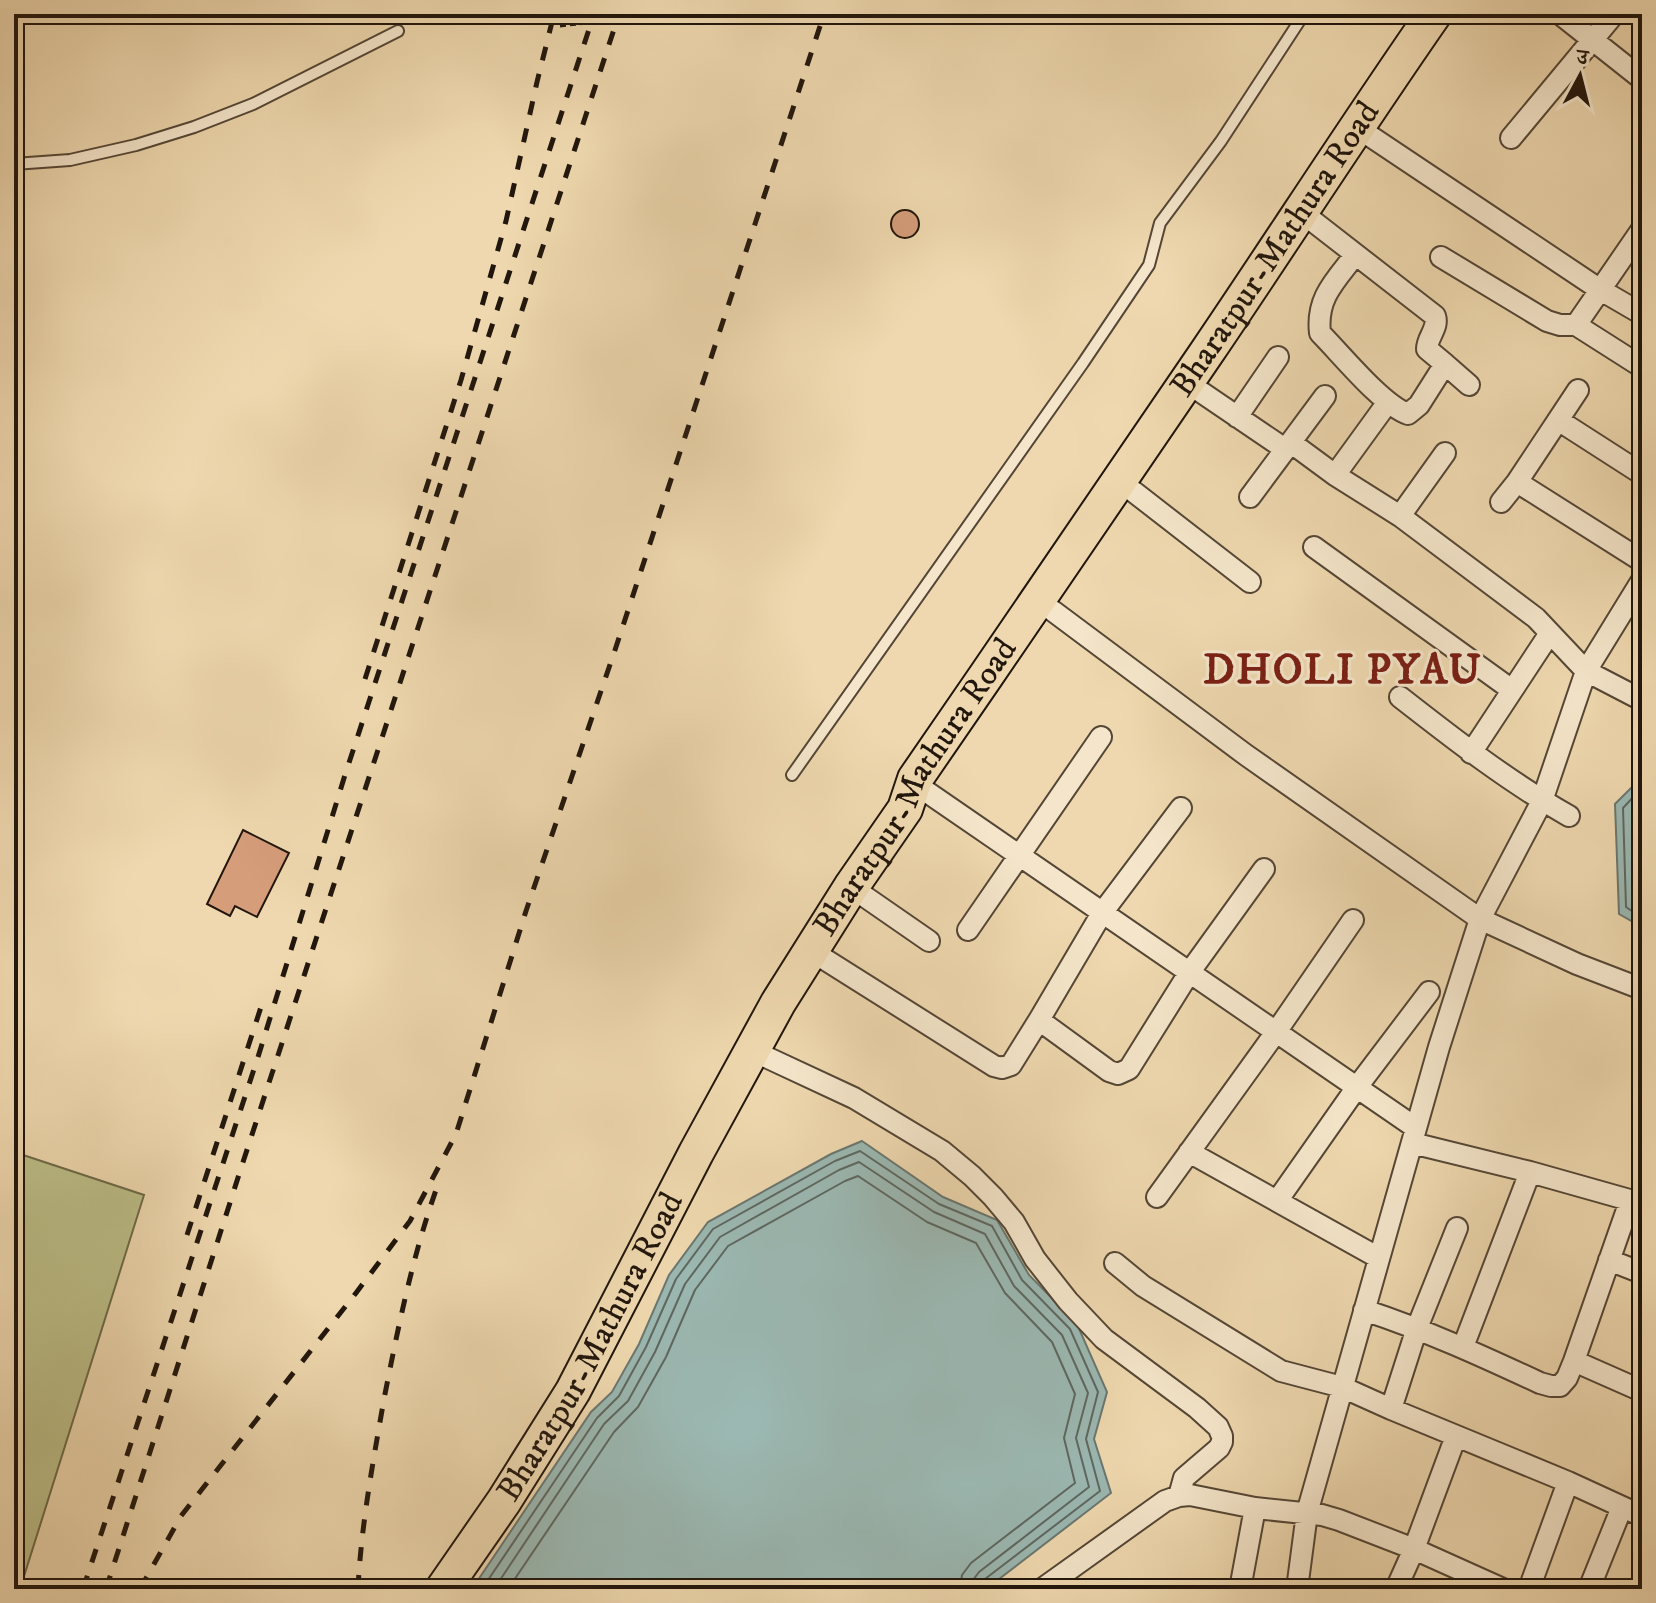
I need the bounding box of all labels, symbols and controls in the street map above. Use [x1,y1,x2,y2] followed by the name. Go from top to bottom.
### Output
[1540,36,1620,116] north arrow
[1573,43,1591,72] text: उ
[1161,93,1389,405] street label: Bharatpur-Mathura Road
[804,630,1026,944] street label: Bharatpur-Mathura Road
[1203,645,1483,697] district label: DHOLI PYAU
[488,1185,693,1509] street label: Bharatpur-Mathura Road

